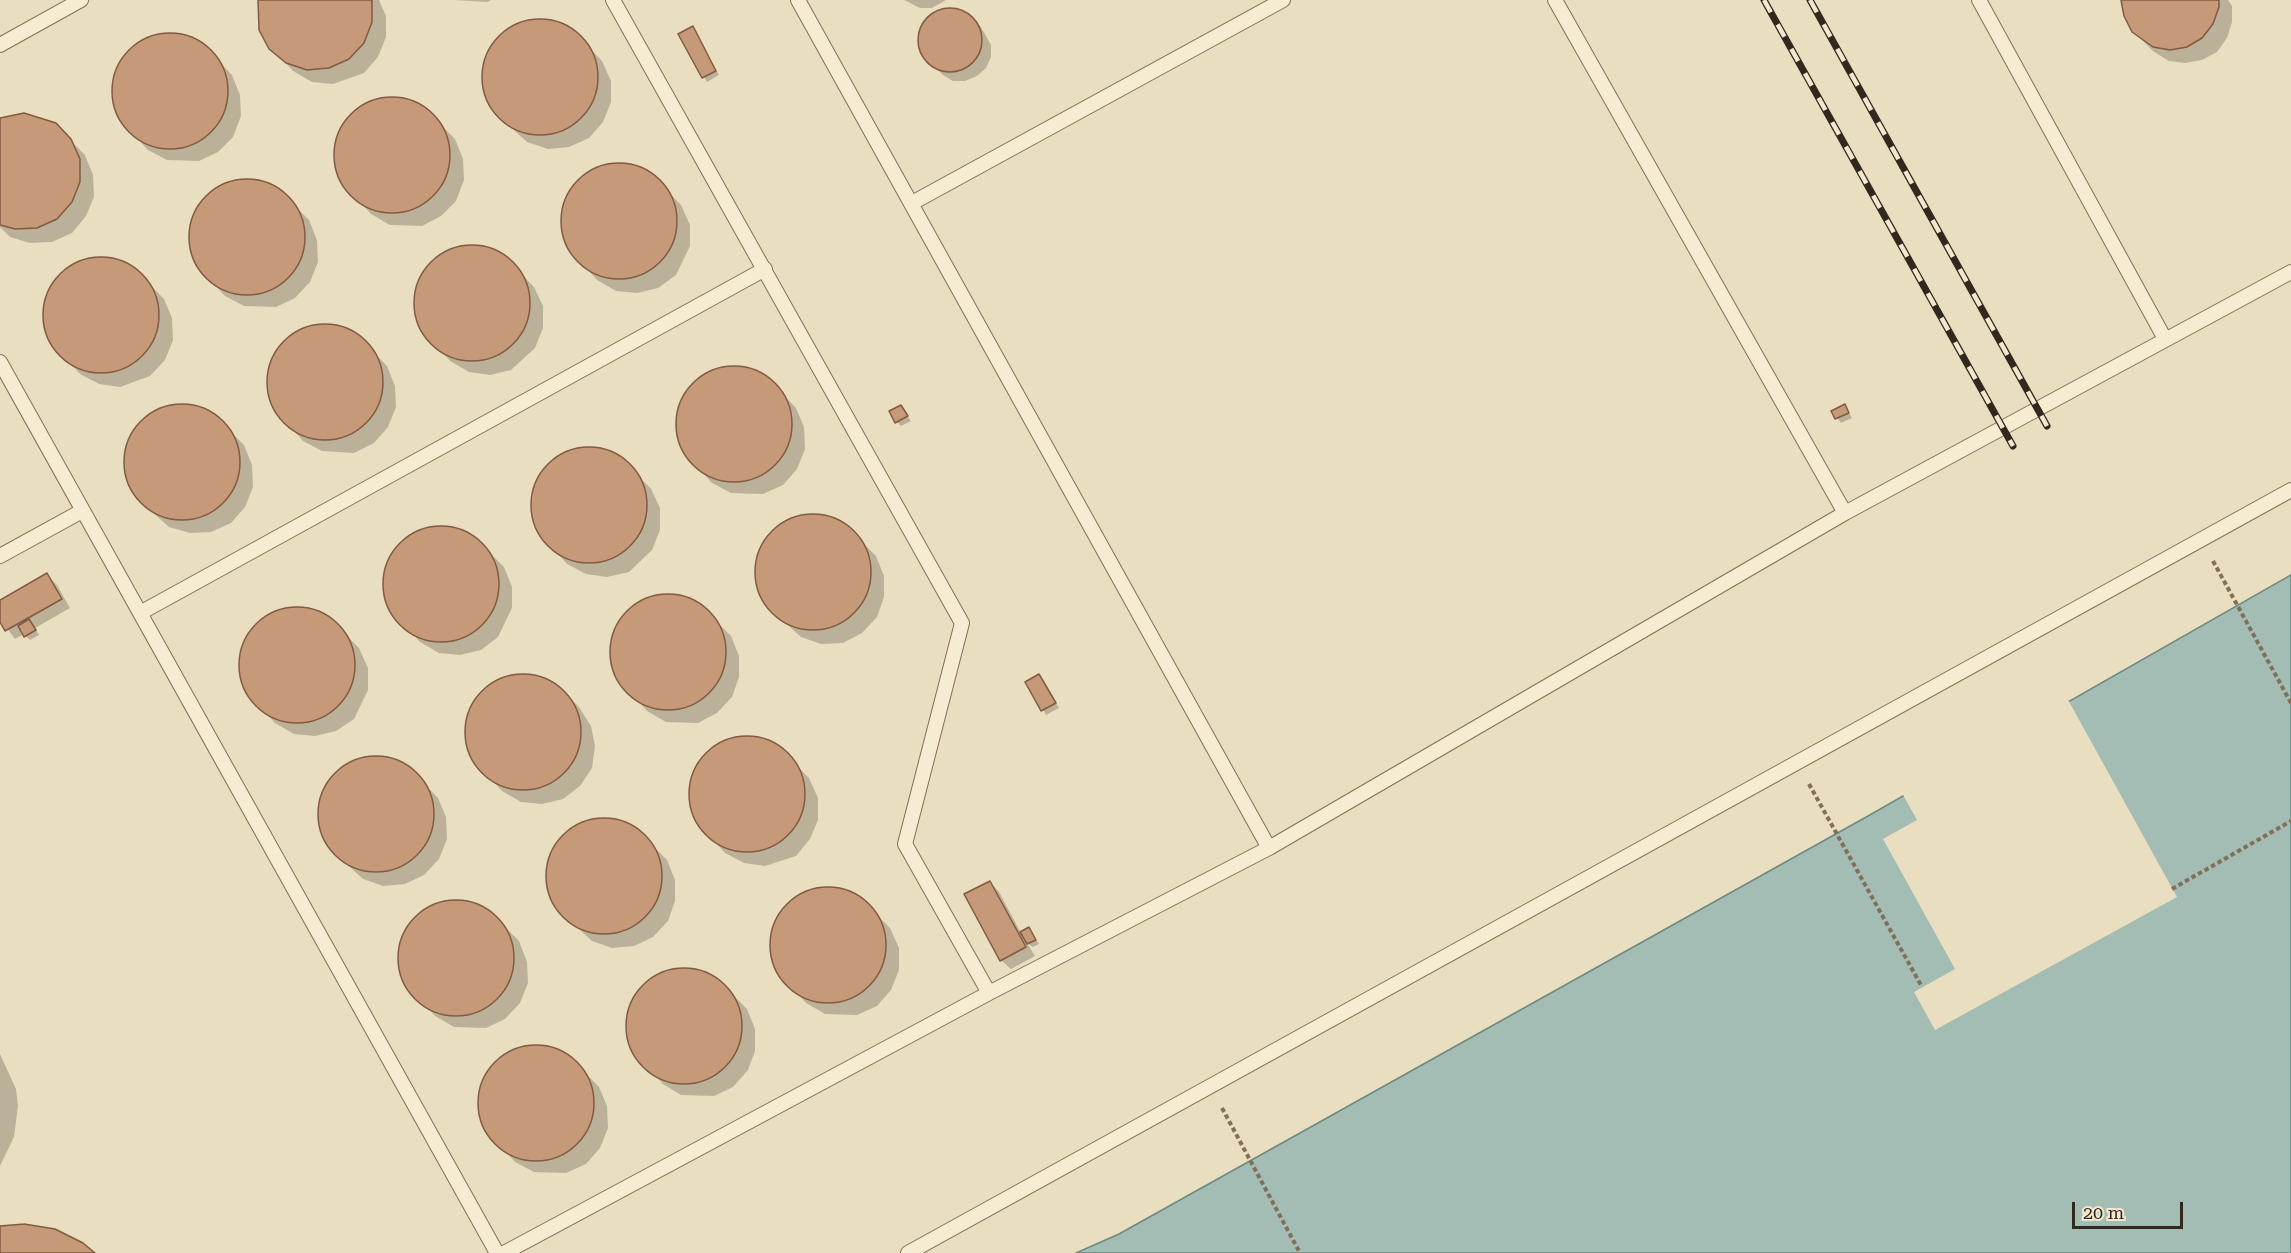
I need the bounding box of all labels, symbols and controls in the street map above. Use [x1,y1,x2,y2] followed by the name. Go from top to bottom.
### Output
[2075,1190,2186,1228] scale bar
[2083,1202,2124,1223] text: 20 m

